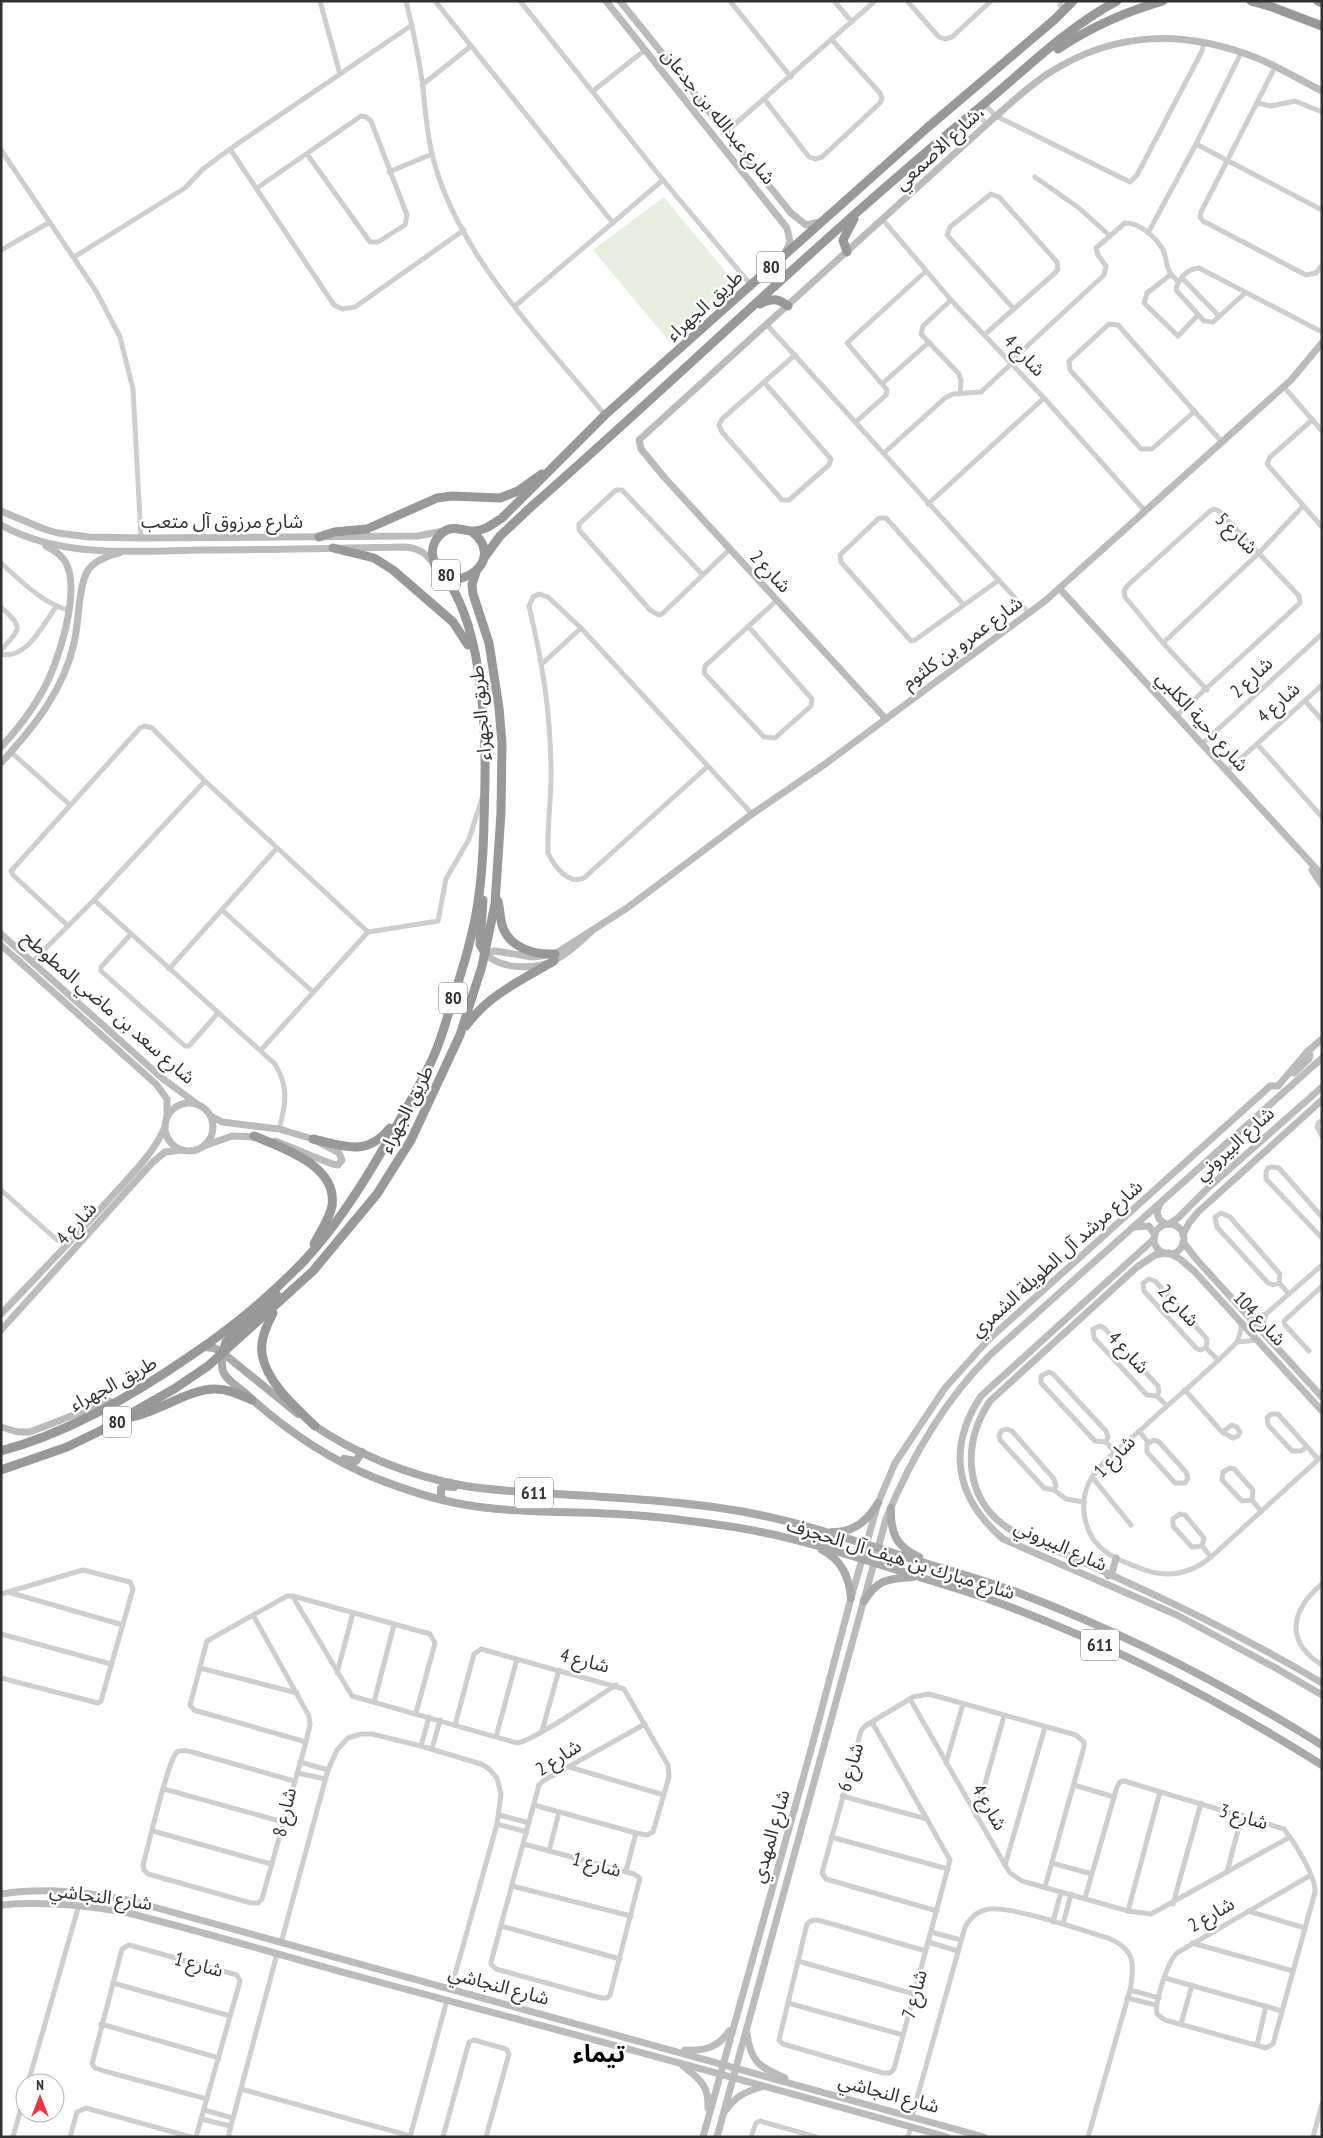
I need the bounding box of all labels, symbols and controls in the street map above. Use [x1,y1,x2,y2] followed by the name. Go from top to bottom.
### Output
[655,43,781,190] street label: شارع عبدالله بن جدعان
[889,99,992,197] street label: شارع الاصمعي،
[757,252,785,282] road number: 80
[660,264,748,346] street label: طريق الجهراء
[998,329,1051,383] street label: شارع 4
[1209,507,1263,560] street label: شارع 5
[141,509,303,535] street label: شارع مرزوق آل متعب
[744,545,797,599] street label: شارع 2
[432,560,460,590] road number: 80
[897,590,1029,696] street label: شارع عمرو بن كلثوم
[1225,651,1279,704] street label: شارع 2
[464,664,496,762] street label: طريق الجهراء
[1149,666,1254,778] street label: شارع دحية الكلبي
[1252,676,1306,729] street label: شارع 4
[15,925,201,1091] street label: شارع سعد بن ماضي المطوطح
[439,982,467,1014] road number: 80
[374,1061,438,1157] street label: طريق الجهراء
[1189,1101,1281,1188] street label: شارع البيروني
[965,1174,1149,1344] street label: شارع مرشد آل الطويلة الشمري
[50,1197,103,1251] street label: شارع 4
[1152,1279,1205,1333] street label: شارع 2
[1227,1285,1292,1352] street label: شارع 104
[1102,1326,1155,1380] street label: شارع 4
[65,1350,161,1416] street label: طريق الجهراء
[103,1406,131,1438] road number: 80
[1088,1430,1141,1484] street label: شارع 1
[515,1478,553,1509] road number: 611
[783,1512,1018,1606] street label: شارع مبارك بن هيف آل الحجرف
[1009,1514,1111,1579] street label: شارع البيروني
[1081,1630,1119,1660] road number: 611
[558,1642,612,1680] street label: شارع 4
[531,1733,586,1782] street label: شارع 2
[832,1740,870,1795] street label: شارع 6
[965,1780,1013,1835] street label: شارع 4
[267,1785,303,1839] street label: شارع 8
[745,1787,798,1886] street label: شارع المهدي
[1216,1798,1271,1836] street label: شارع 3
[569,1846,624,1884] street label: شارع 1
[48,1877,154,1918] street label: شارع النجاشي
[1184,1891,1239,1939] street label: شارع 2
[171,1946,226,1984] street label: شارع 1
[445,1960,552,2013] street label: شارع النجاشي
[896,1967,934,2022] street label: شارع 7
[573,2038,626,2069] district label: تيماء
[835,2068,942,2121] street label: شارع النجاشي
[15,2073,65,2123] north arrow
[36,2076,44,2094] text: N

